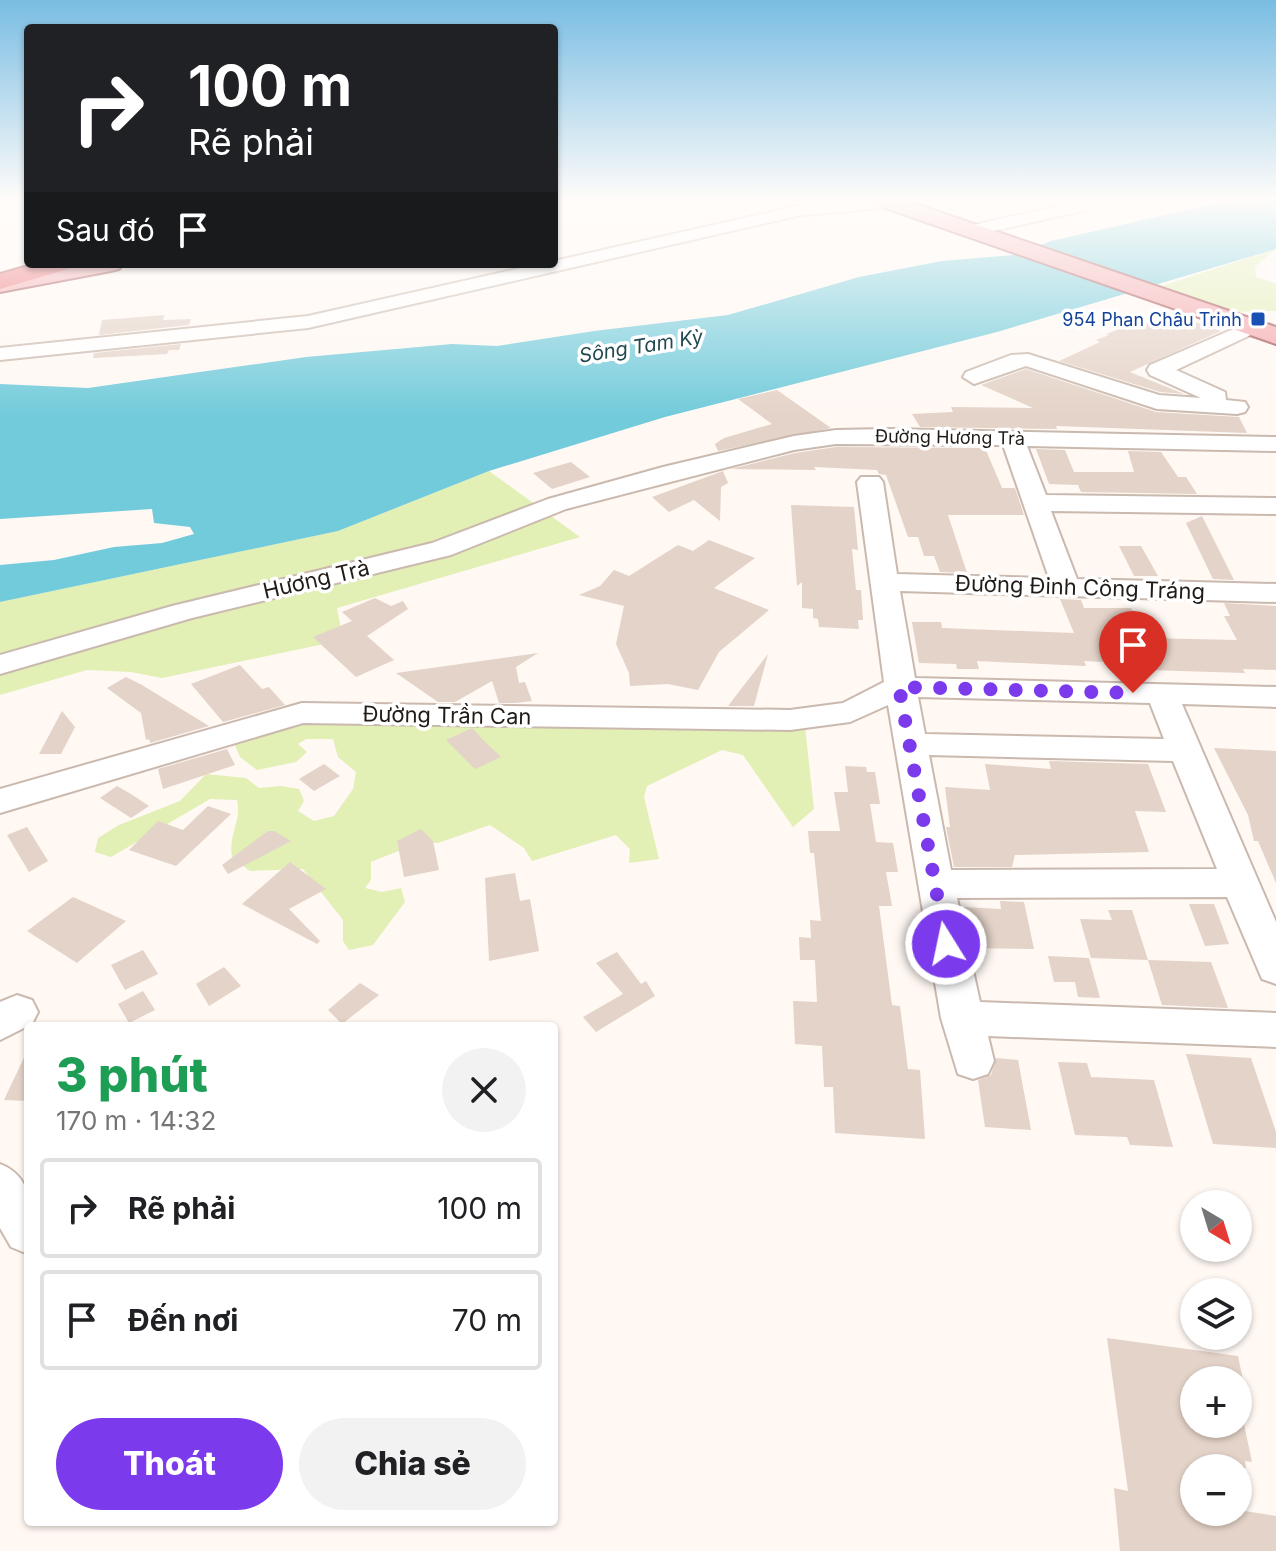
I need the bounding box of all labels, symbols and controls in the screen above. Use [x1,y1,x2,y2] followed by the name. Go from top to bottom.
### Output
[188,52,352,120] text: 100 m
[56,56,160,160] icon: right
[188,120,314,164] text: Rẽ phải
[171,208,215,252] icon: arrive
[56,212,155,248] text: Sau đó
[1062,309,1242,330] place label: 954 Phan Châu Trinh
[1249,310,1267,328] marker: 954 Phan Châu Trinh
[577,324,705,368] water label: Sông Tam Kỳ
[875,425,1025,449] street label: Đường Hương Trà
[260,554,372,604] street label: Hương Trà
[955,570,1205,604] street label: Đường Đinh Công Tráng
[1099,611,1167,693] pin
[1111,623,1155,667] icon: arrive
[362,701,532,729] street label: Đường Trần Can
[904,902,988,986] position arrow
[56,1045,208,1104] text: 3 phút
[442,1048,526,1132] button: close
[56,1105,216,1136] text: 170 m · 14:32
[60,1186,104,1230] icon: right
[128,1190,235,1226] text: Rẽ phải
[437,1190,522,1226] text: 100 m
[1180,1190,1252,1262] north arrow
[1180,1190,1252,1526] map controls
[1180,1278,1252,1350] button: layers
[60,1298,104,1342] icon: arrive
[128,1302,238,1338] text: Đến nơi
[452,1302,522,1338] text: 70 m
[1180,1366,1252,1438] button: +
[56,1418,283,1510] button: Thoát
[299,1418,526,1510] button: Chia sẻ
[1180,1454,1252,1526] button: −

